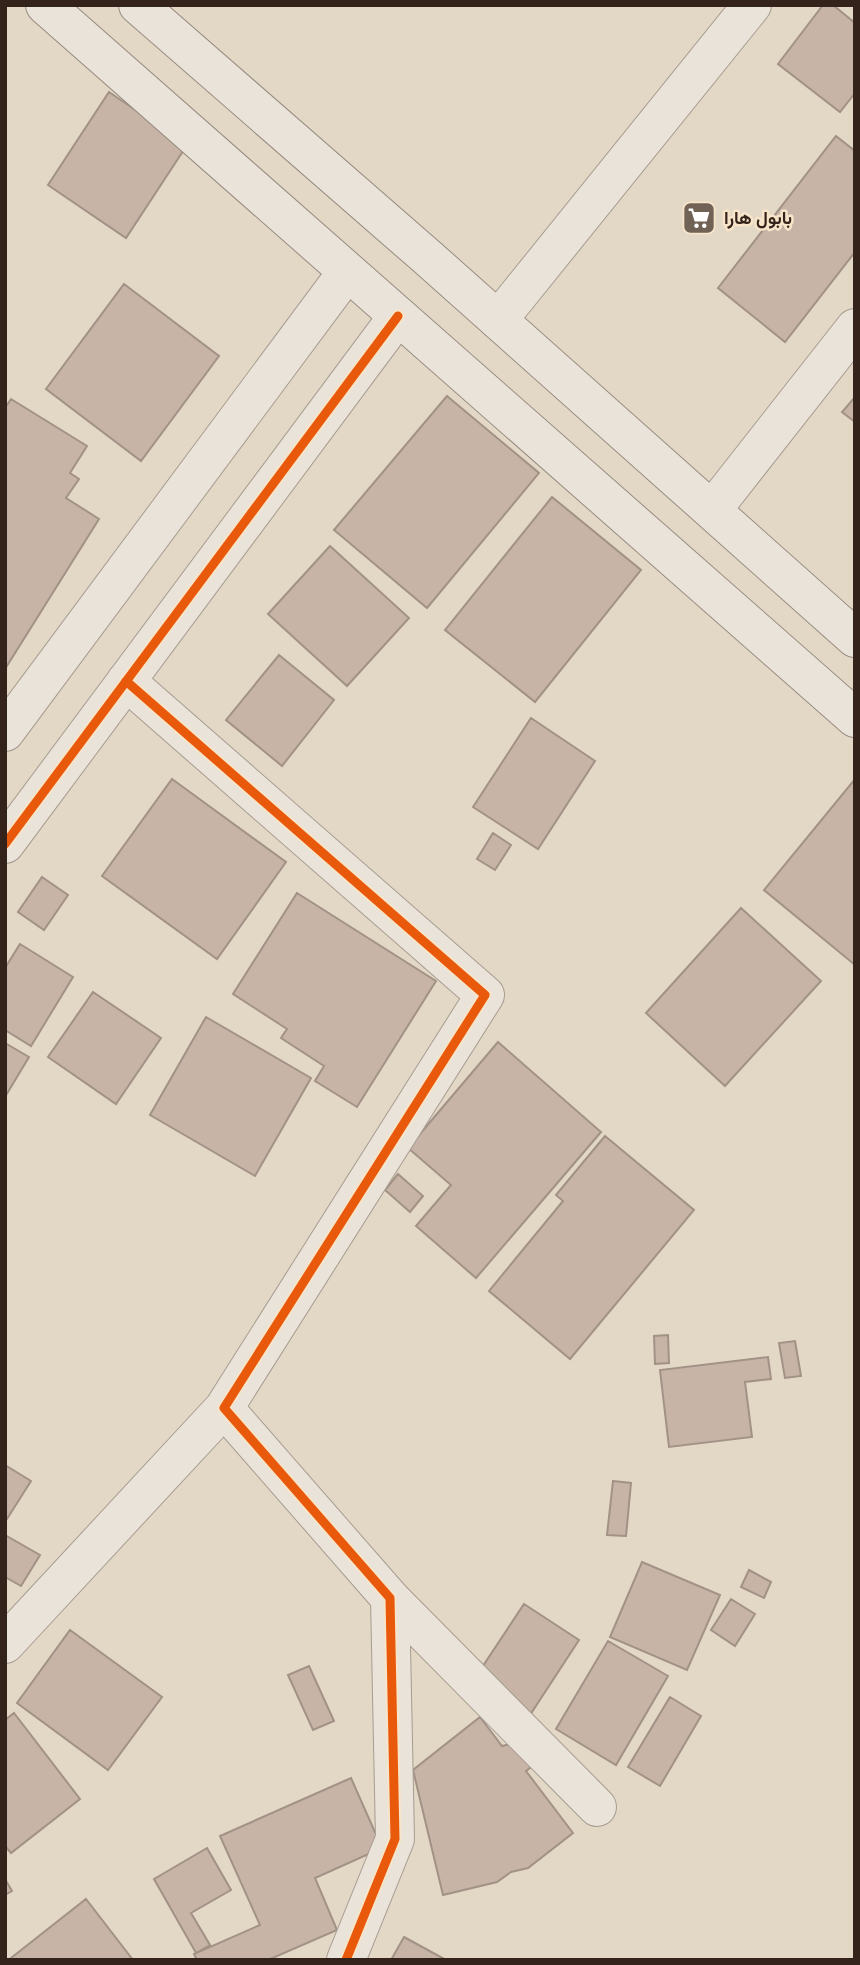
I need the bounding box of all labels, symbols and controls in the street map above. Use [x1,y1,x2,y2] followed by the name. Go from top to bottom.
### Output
[680,199,718,237] supermarket icon: بابول هارا
[724,208,792,229] place label: بابول هارا

